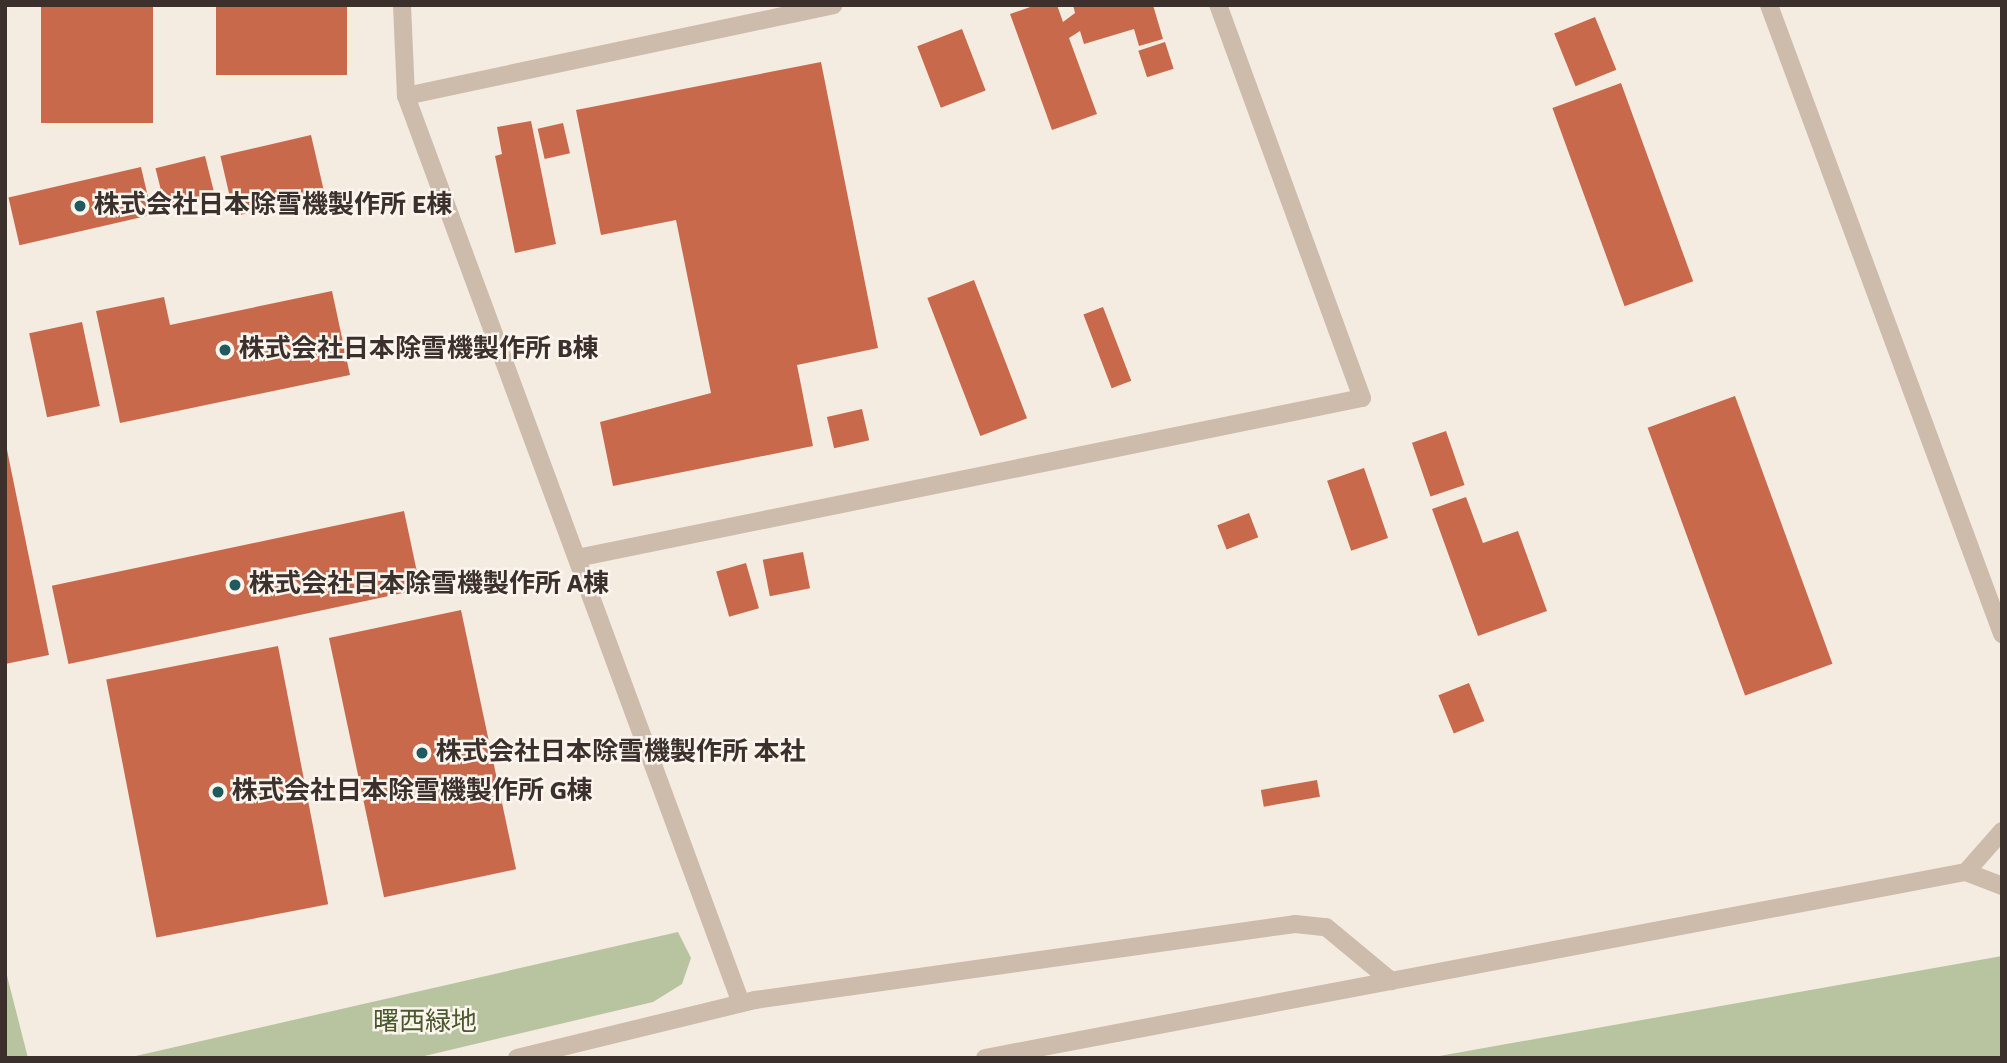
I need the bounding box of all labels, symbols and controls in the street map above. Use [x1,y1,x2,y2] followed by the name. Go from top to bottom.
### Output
[94,190,453,222] place label: 株式会社日本除雪機製作所 E棟
[72,198,88,214] marker: 株式会社日本除雪機製作所 E棟
[239,334,599,366] place label: 株式会社日本除雪機製作所 B棟
[217,342,233,358] marker: 株式会社日本除雪機製作所 B棟
[249,569,609,601] place label: 株式会社日本除雪機製作所 A棟
[227,577,243,593] marker: 株式会社日本除雪機製作所 A棟
[436,737,806,769] place label: 株式会社日本除雪機製作所 本社
[414,745,430,761] marker: 株式会社日本除雪機製作所 本社
[232,776,593,808] place label: 株式会社日本除雪機製作所 G棟
[210,784,226,800] marker: 株式会社日本除雪機製作所 G棟
[373,1007,477,1039] park label: 曙西緑地

